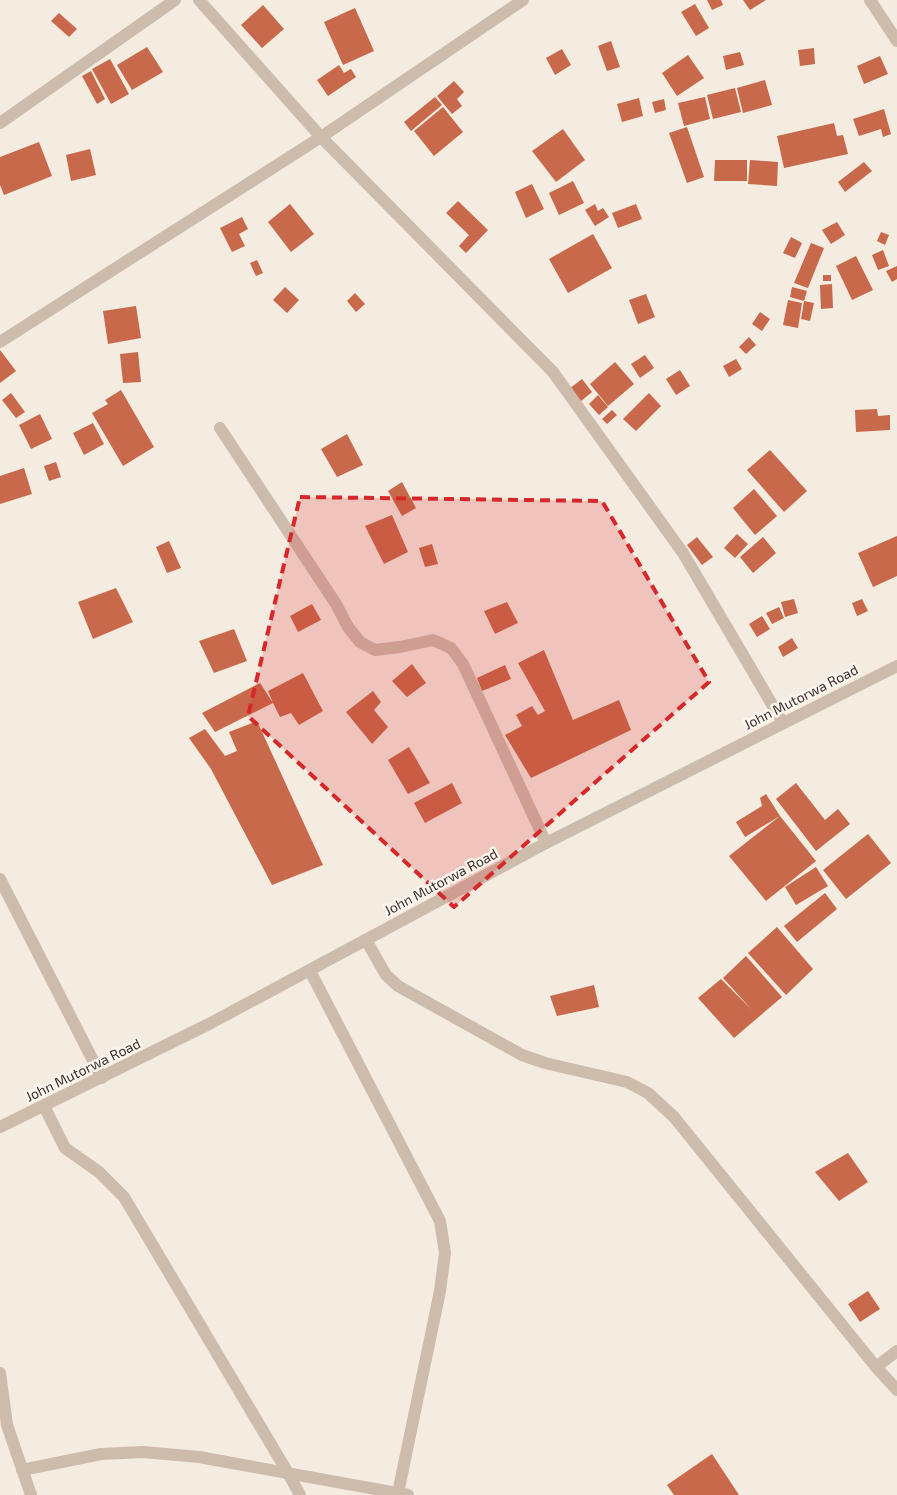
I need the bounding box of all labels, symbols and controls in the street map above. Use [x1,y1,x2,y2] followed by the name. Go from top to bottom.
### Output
[741,660,861,733] street label: John Mutorwa Road
[381,845,500,919] street label: John Mutorwa Road
[23,1034,143,1105] street label: John Mutorwa Road

